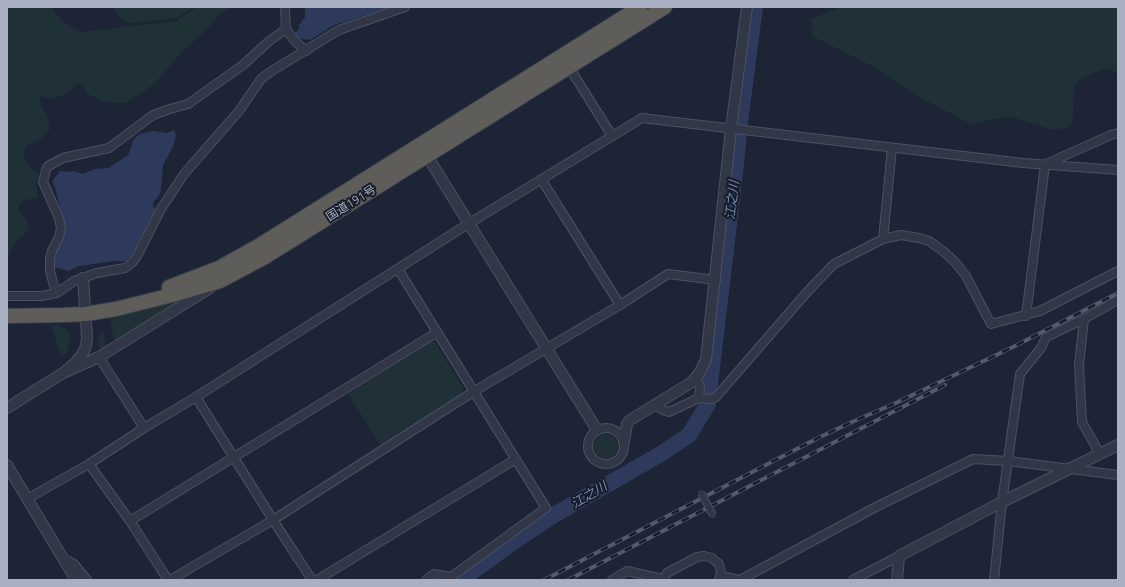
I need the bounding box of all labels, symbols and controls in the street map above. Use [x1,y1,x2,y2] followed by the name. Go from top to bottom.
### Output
[722,180,742,220] water label: 江之川
[323,182,379,224] street label: 国道191号
[568,478,610,512] water label: 江之川

